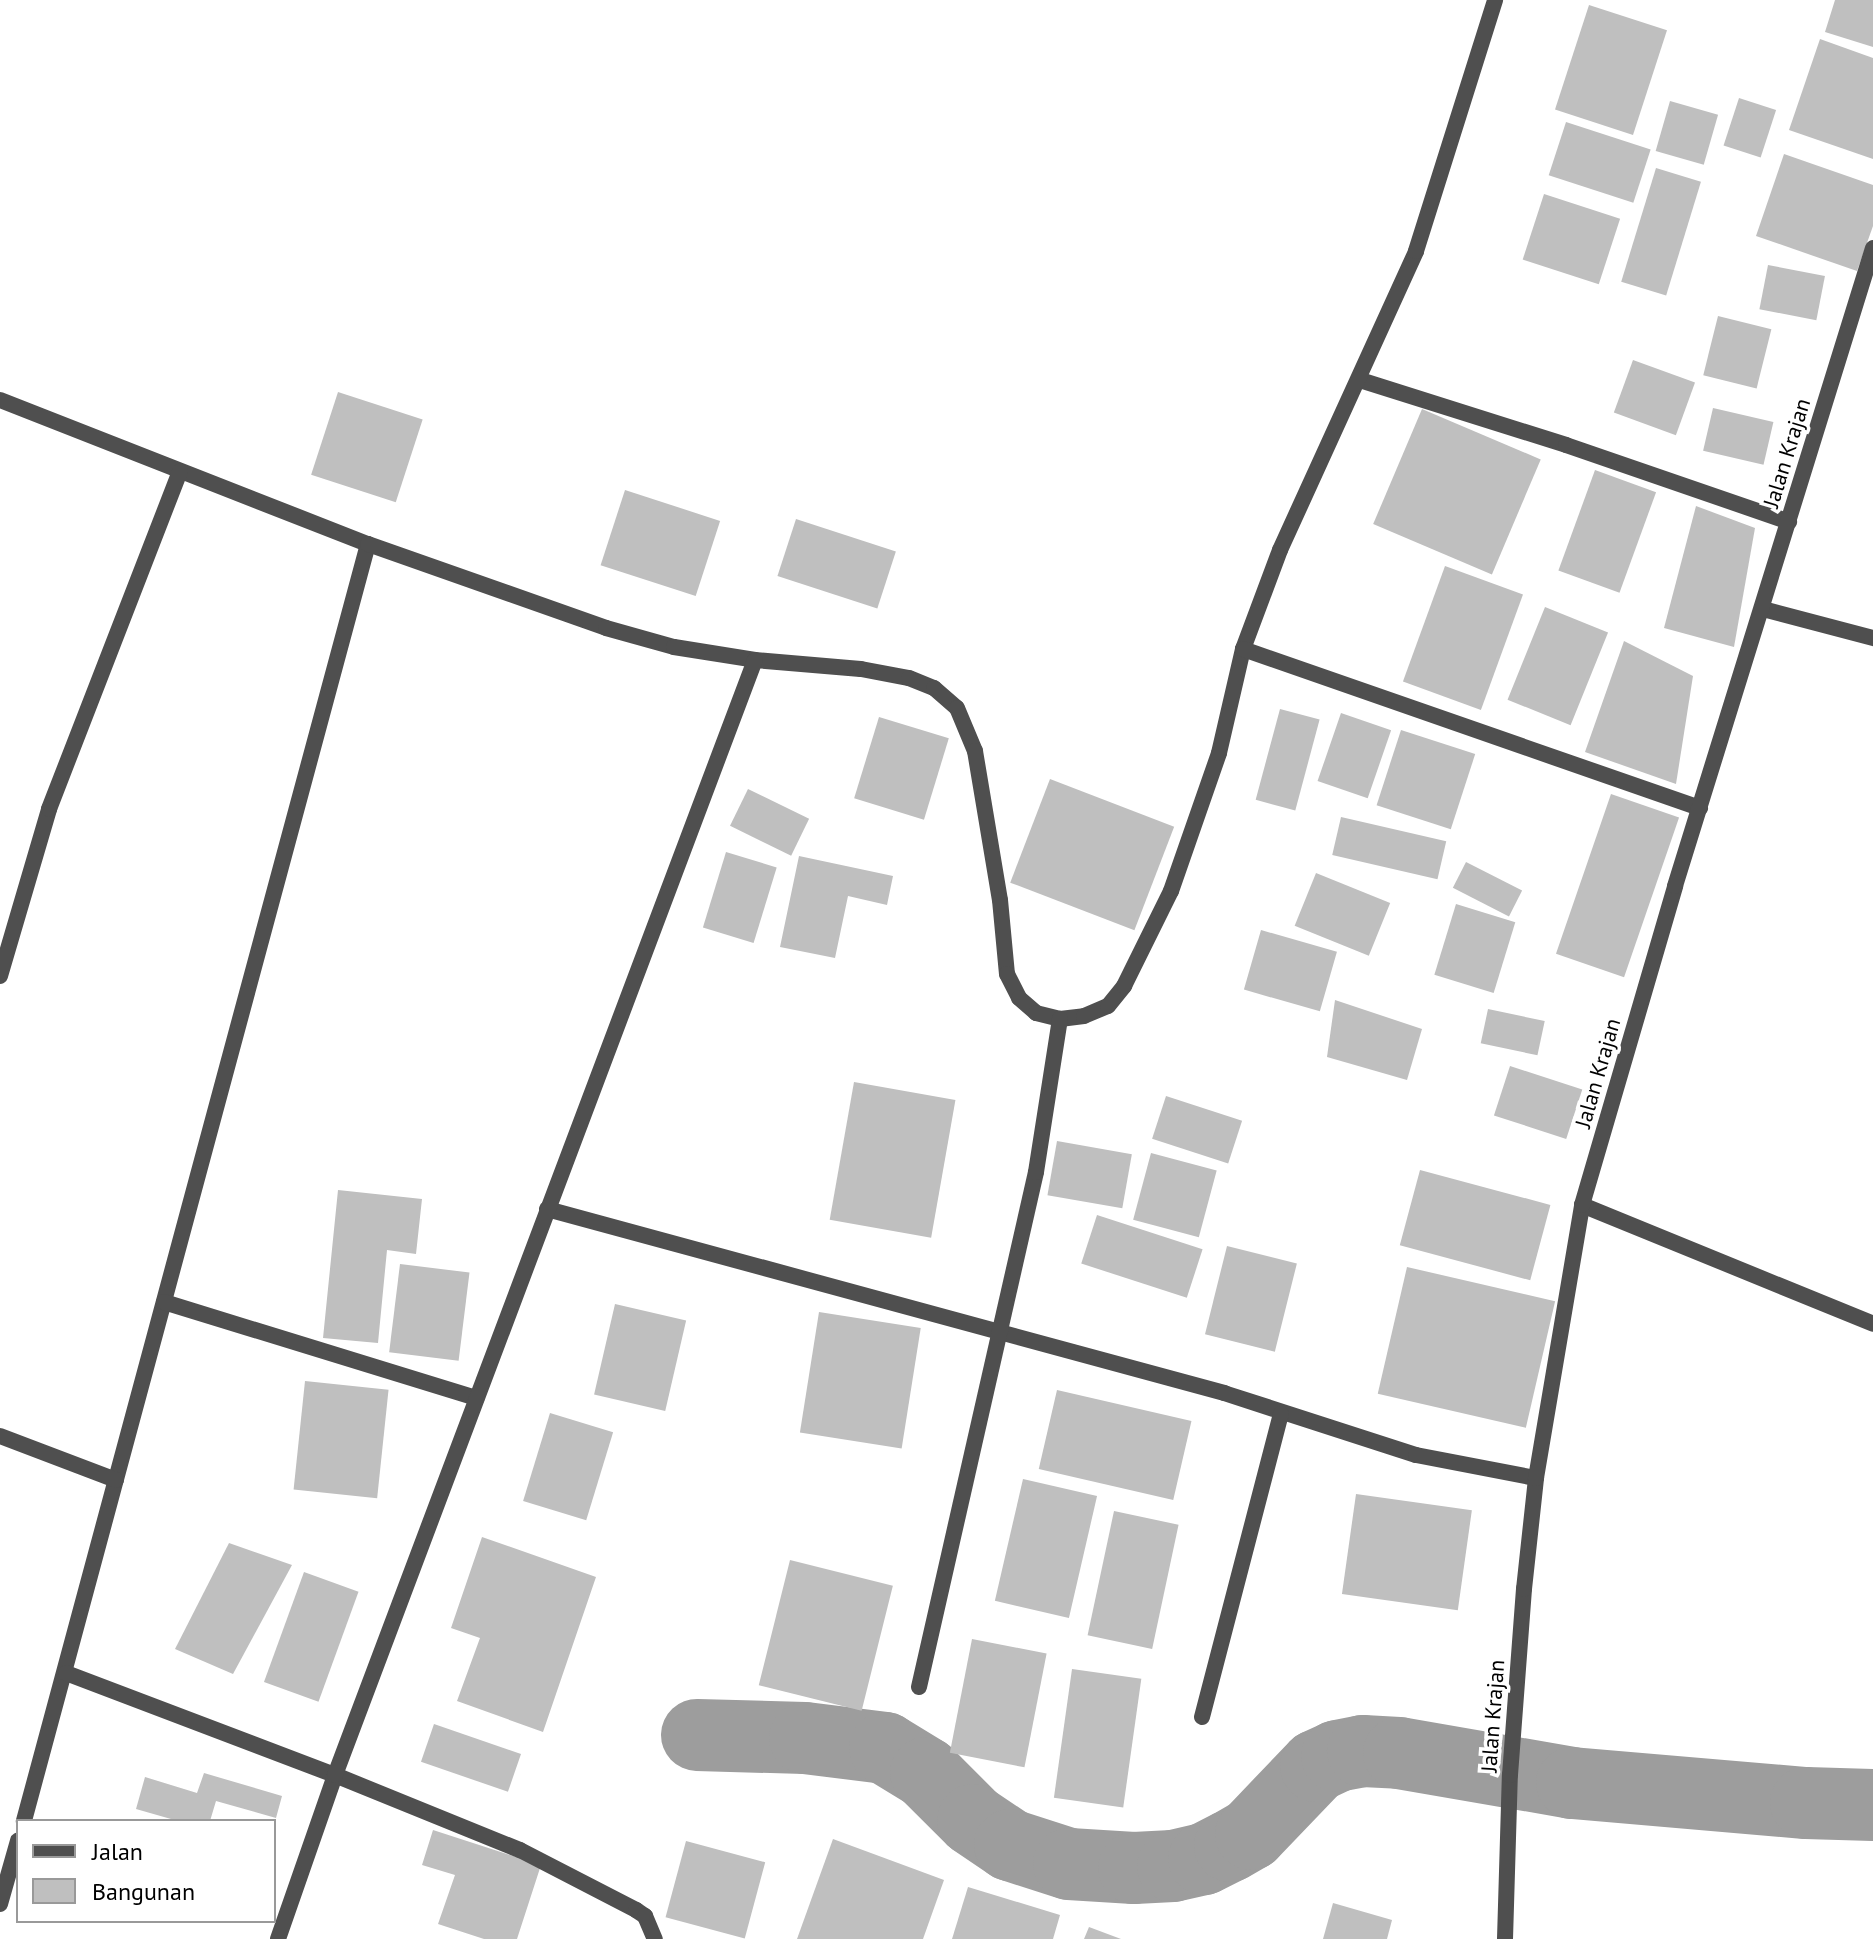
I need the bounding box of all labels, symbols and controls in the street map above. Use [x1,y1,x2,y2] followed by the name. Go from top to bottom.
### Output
[1758,395,1816,511] street label: Jalan Krajan
[1570,1015,1626,1131] street label: Jalan Krajan
[1476,1659,1510,1773] street label: Jalan Krajan
[16,1819,276,1923] legend
[92,1836,143,1867] text: Jalan
[92,1876,195,1907] text: Bangunan

